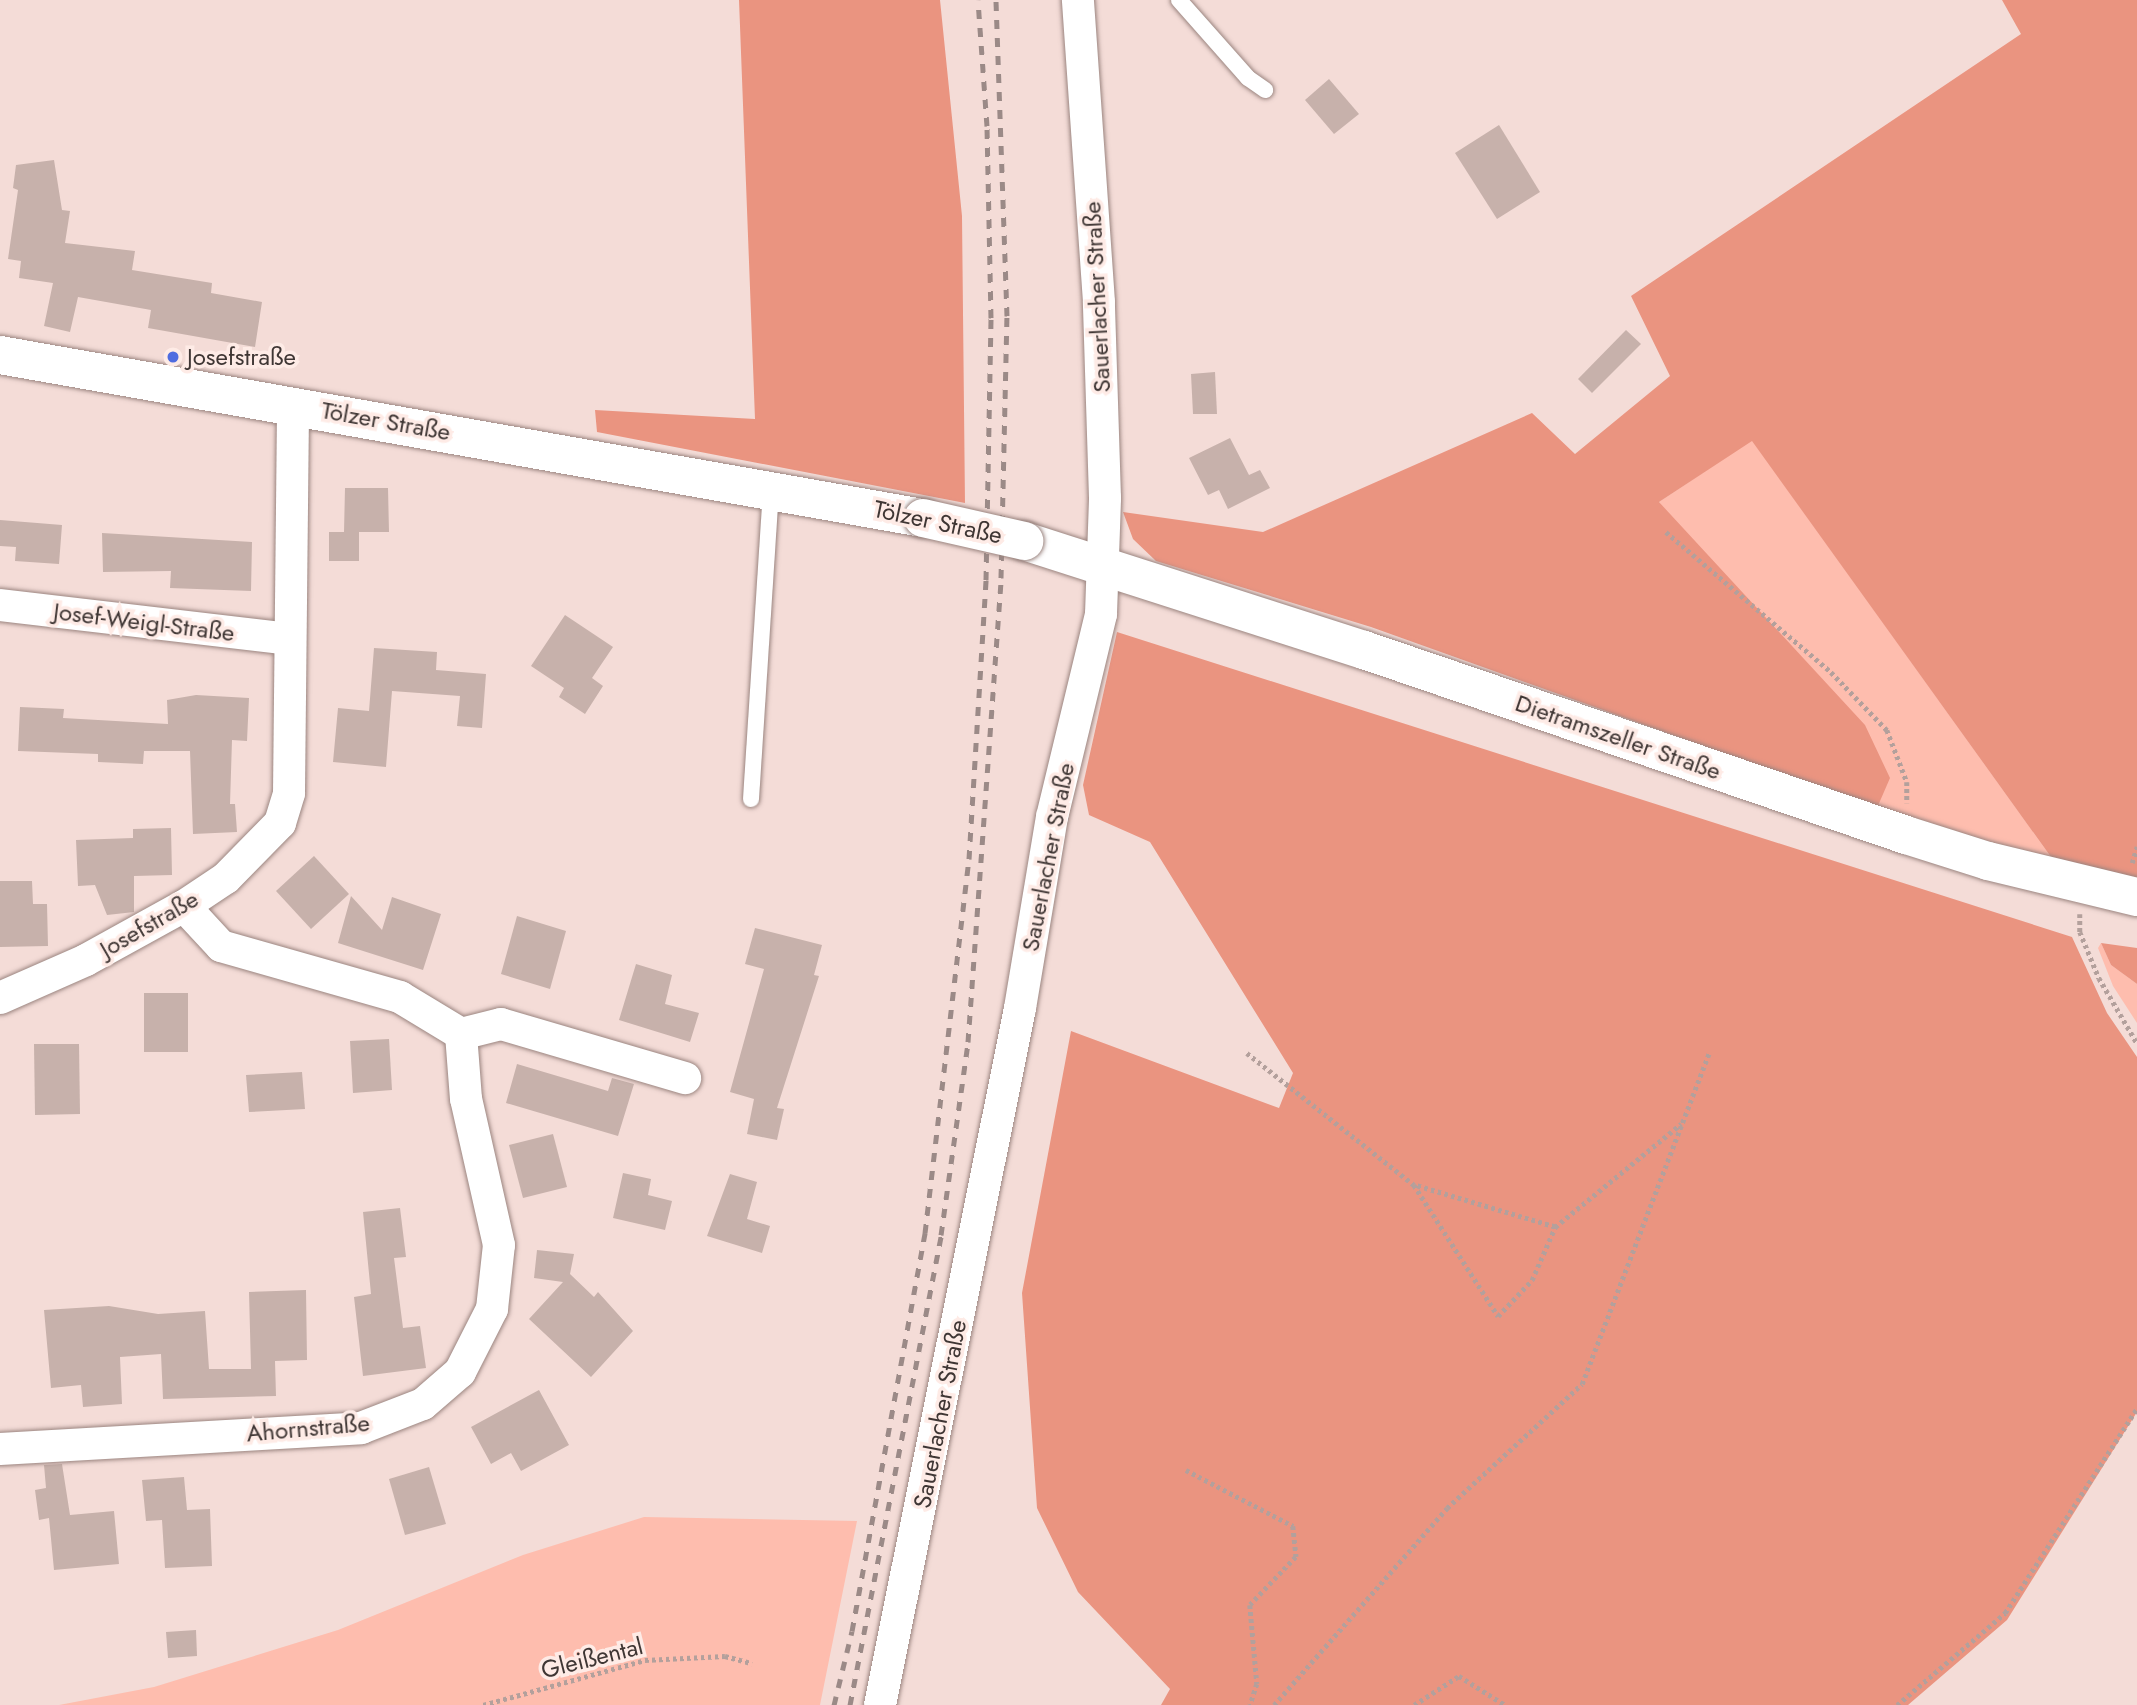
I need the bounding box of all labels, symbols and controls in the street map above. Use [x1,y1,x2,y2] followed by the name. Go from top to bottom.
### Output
[1078,201,1116,393] street label: Sauerlacher Straße
[187,343,296,371] place label: Josefstraße
[165,349,181,365] marker: Josefstraße
[319,395,453,447] street label: Tölzer Straße
[871,494,1005,550] street label: Tölzer Straße
[52,597,236,647] street label: Josef-Weigl-Straße
[1512,688,1724,786] street label: Dietramszeller Straße
[1016,760,1080,954] street label: Sauerlacher Straße
[95,884,203,964] street label: Josefstraße
[908,1317,972,1511] street label: Sauerlacher Straße
[245,1408,371,1448] street label: Ahornstraße
[538,1631,646,1685] street label: Gleißental

